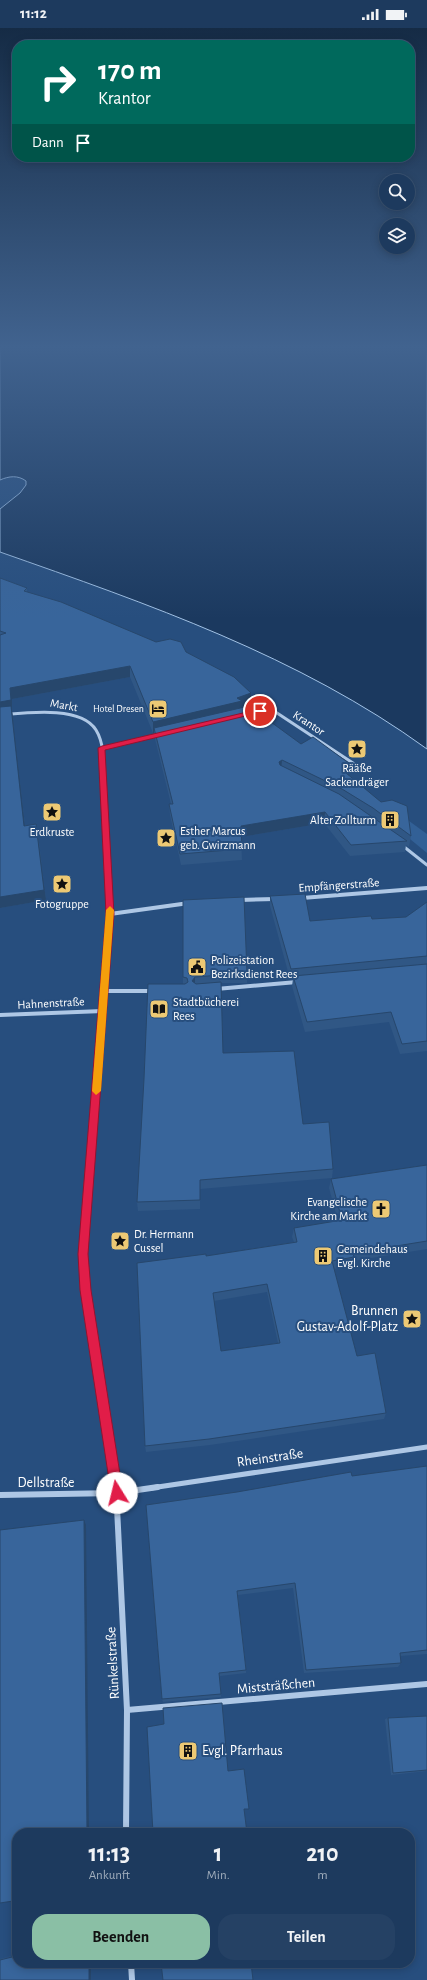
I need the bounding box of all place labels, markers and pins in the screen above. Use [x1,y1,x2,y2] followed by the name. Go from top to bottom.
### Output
[243,694,277,728] pin
[147,698,169,720] hotel icon: Hotel Dresen
[93,704,144,714] place label: Hotel Dresen
[346,738,368,760] place icon: Rääße Sackendräger
[325,762,389,788] place label: Rääße Sackendräger
[41,801,63,823] place icon: Erdkruste
[379,809,401,831] building icon: Alter Zollturm
[310,814,376,826] place label: Alter Zollturm
[180,825,256,851] place label: Esther Marcus geb. Gwirzmann
[30,826,74,838] place label: Erdkruste
[155,827,177,849] place icon: Esther Marcus geb. Gwirzmann
[51,873,73,895] place icon: Fotogruppe
[35,898,89,910] place label: Fotogruppe
[211,954,297,980] place label: Polizeistation Bezirksdienst Rees
[186,956,208,978] public building icon: Polizeistation Bezirksdienst Rees
[173,996,239,1022] place label: Stadtbücherei Rees
[148,998,170,1020] library icon: Stadtbücherei Rees
[290,1196,367,1222] place label: Evangelische Kirche am Markt
[370,1198,392,1220] church icon: Evangelische Kirche am Markt
[134,1228,194,1254] place label: Dr. Hermann Cussel
[109,1230,131,1252] place icon: Dr. Hermann Cussel
[337,1243,408,1269] place label: Gemeindehaus Evgl. Kirche
[312,1245,334,1267] building icon: Gemeindehaus Evgl. Kirche
[297,1304,398,1334] place label: Brunnen Gustav-Adolf-Platz
[401,1308,423,1330] place icon: Brunnen Gustav-Adolf-Platz
[177,1740,199,1762] building icon: Evgl. Pfarrhaus
[202,1744,283,1758] place label: Evgl. Pfarrhaus

